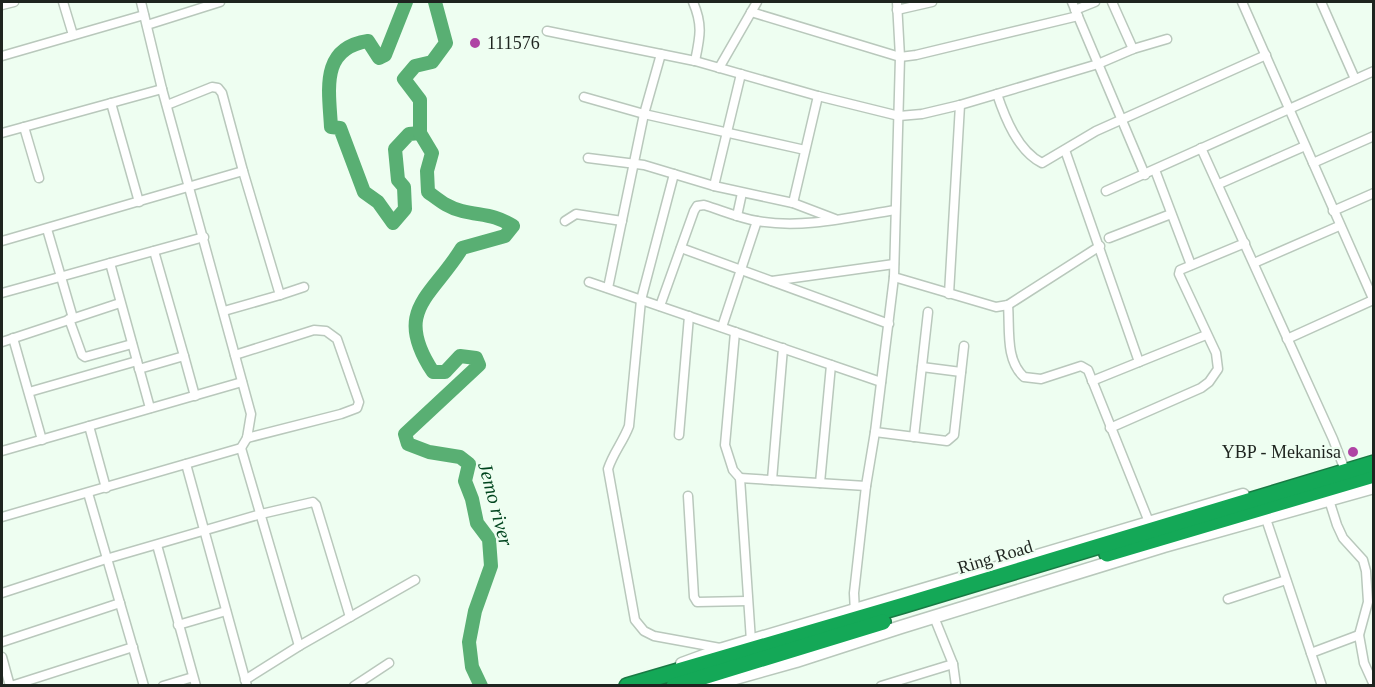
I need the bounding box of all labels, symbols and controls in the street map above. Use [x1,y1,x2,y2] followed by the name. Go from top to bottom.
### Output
[487,33,540,53] place label: 111576
[468,36,482,50] marker: 111576
[1222,442,1341,462] place label: YBP - Mekanisa
[1346,445,1360,459] marker: YBP - Mekanisa
[474,460,518,549] water label: Jemo river
[955,536,1035,578] street label: Ring Road

